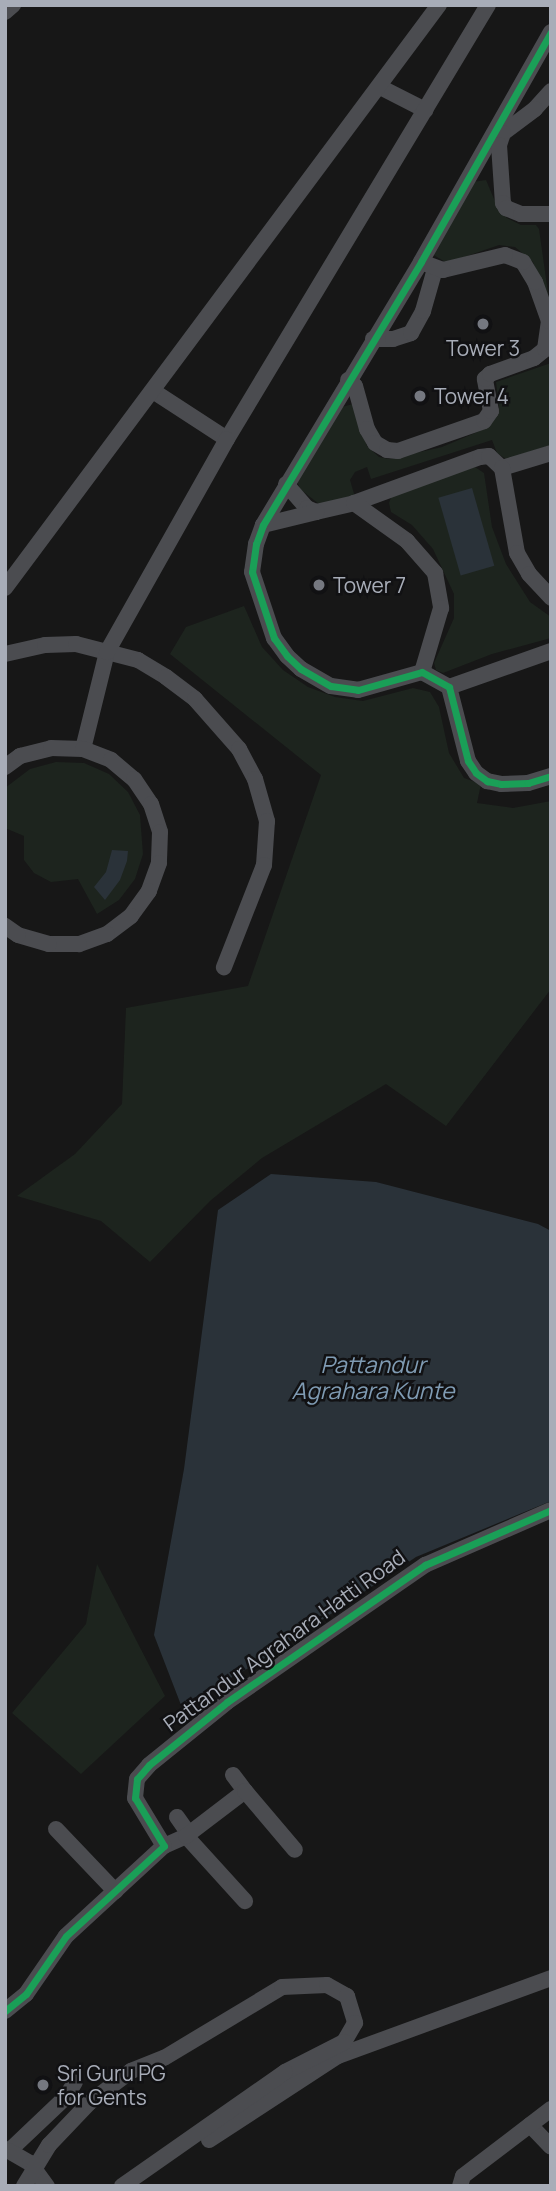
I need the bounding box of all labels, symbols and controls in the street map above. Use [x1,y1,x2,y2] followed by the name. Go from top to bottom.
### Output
[475,316,491,332] marker: Tower 3
[446,335,520,361] place label: Tower 3
[434,383,509,409] place label: Tower 4
[412,388,428,404] marker: Tower 4
[333,572,406,598] place label: Tower 7
[311,577,327,593] marker: Tower 7
[292,1350,454,1404] water label: Pattandur Agrahara Kunte
[158,1544,410,1736] street label: Pattandur Agrahara Hatti Road
[57,2060,166,2110] place label: Sri Guru PG for Gents
[35,2077,51,2093] marker: Sri Guru PG for Gents

